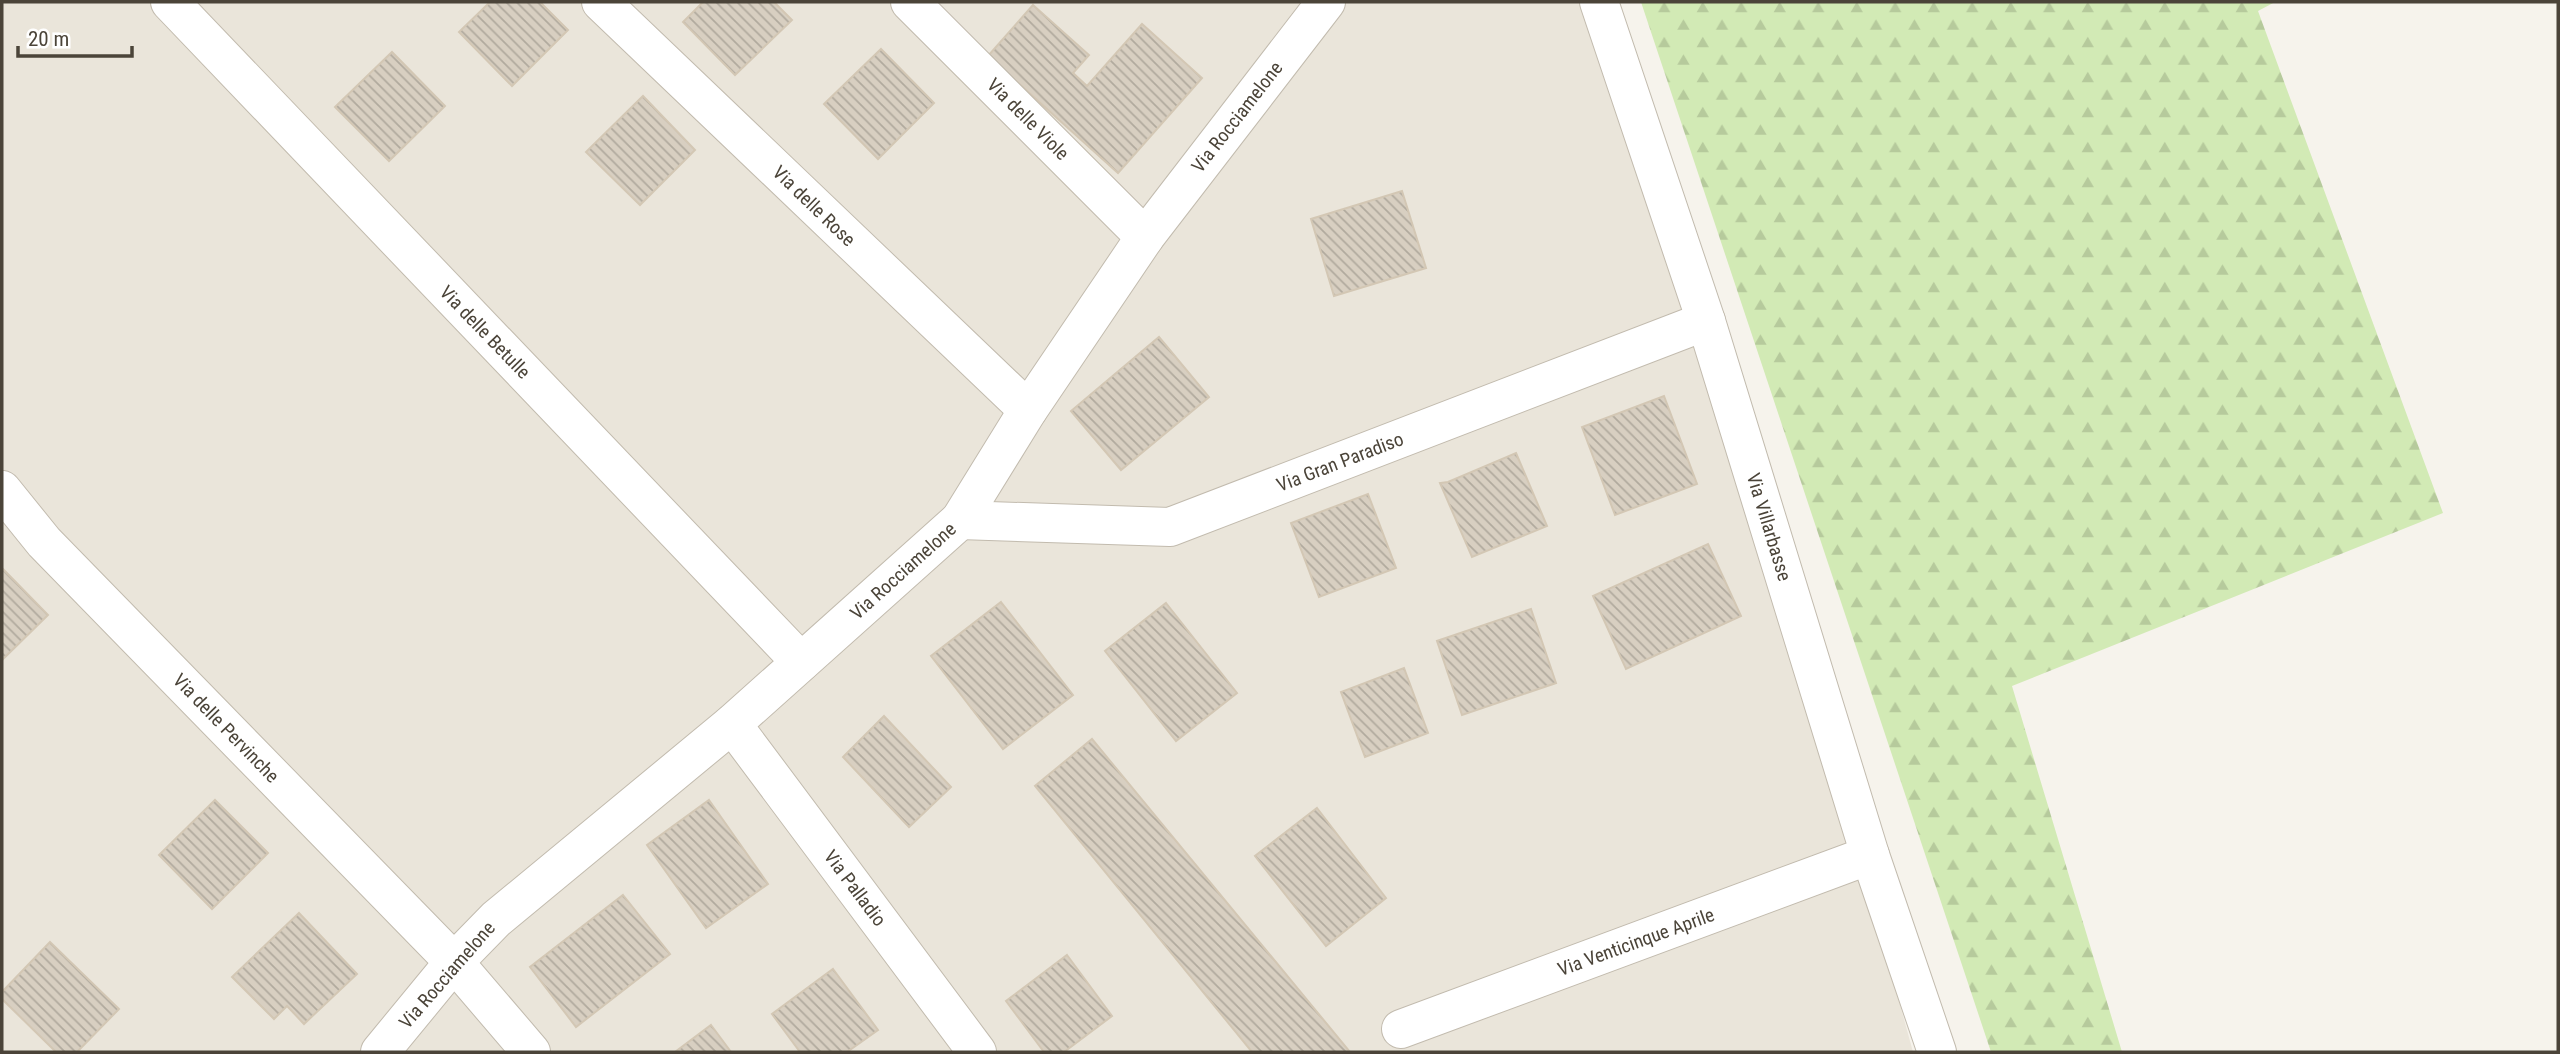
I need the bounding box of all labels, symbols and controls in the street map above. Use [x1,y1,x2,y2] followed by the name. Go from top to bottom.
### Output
[18,14,131,58] scale bar
[28,27,69,51] text: 20 m
[1187,57,1287,177] street label: Via Rocciamelone
[982,73,1074,165] street label: Via delle Viole
[768,161,860,251] street label: Via delle Rose
[435,281,535,383] street label: Via delle Betulle
[1273,427,1407,497] street label: Via Gran Paradiso
[1742,470,1796,584] street label: Via Villarbasse
[845,517,961,624] street label: Via Rocciamelone
[168,669,284,787] street label: Via delle Pervinche
[819,845,891,931] street label: Via Palladio
[1555,903,1717,981] street label: Via Venticinque Aprile
[394,917,500,1033] street label: Via Rocciamelone

